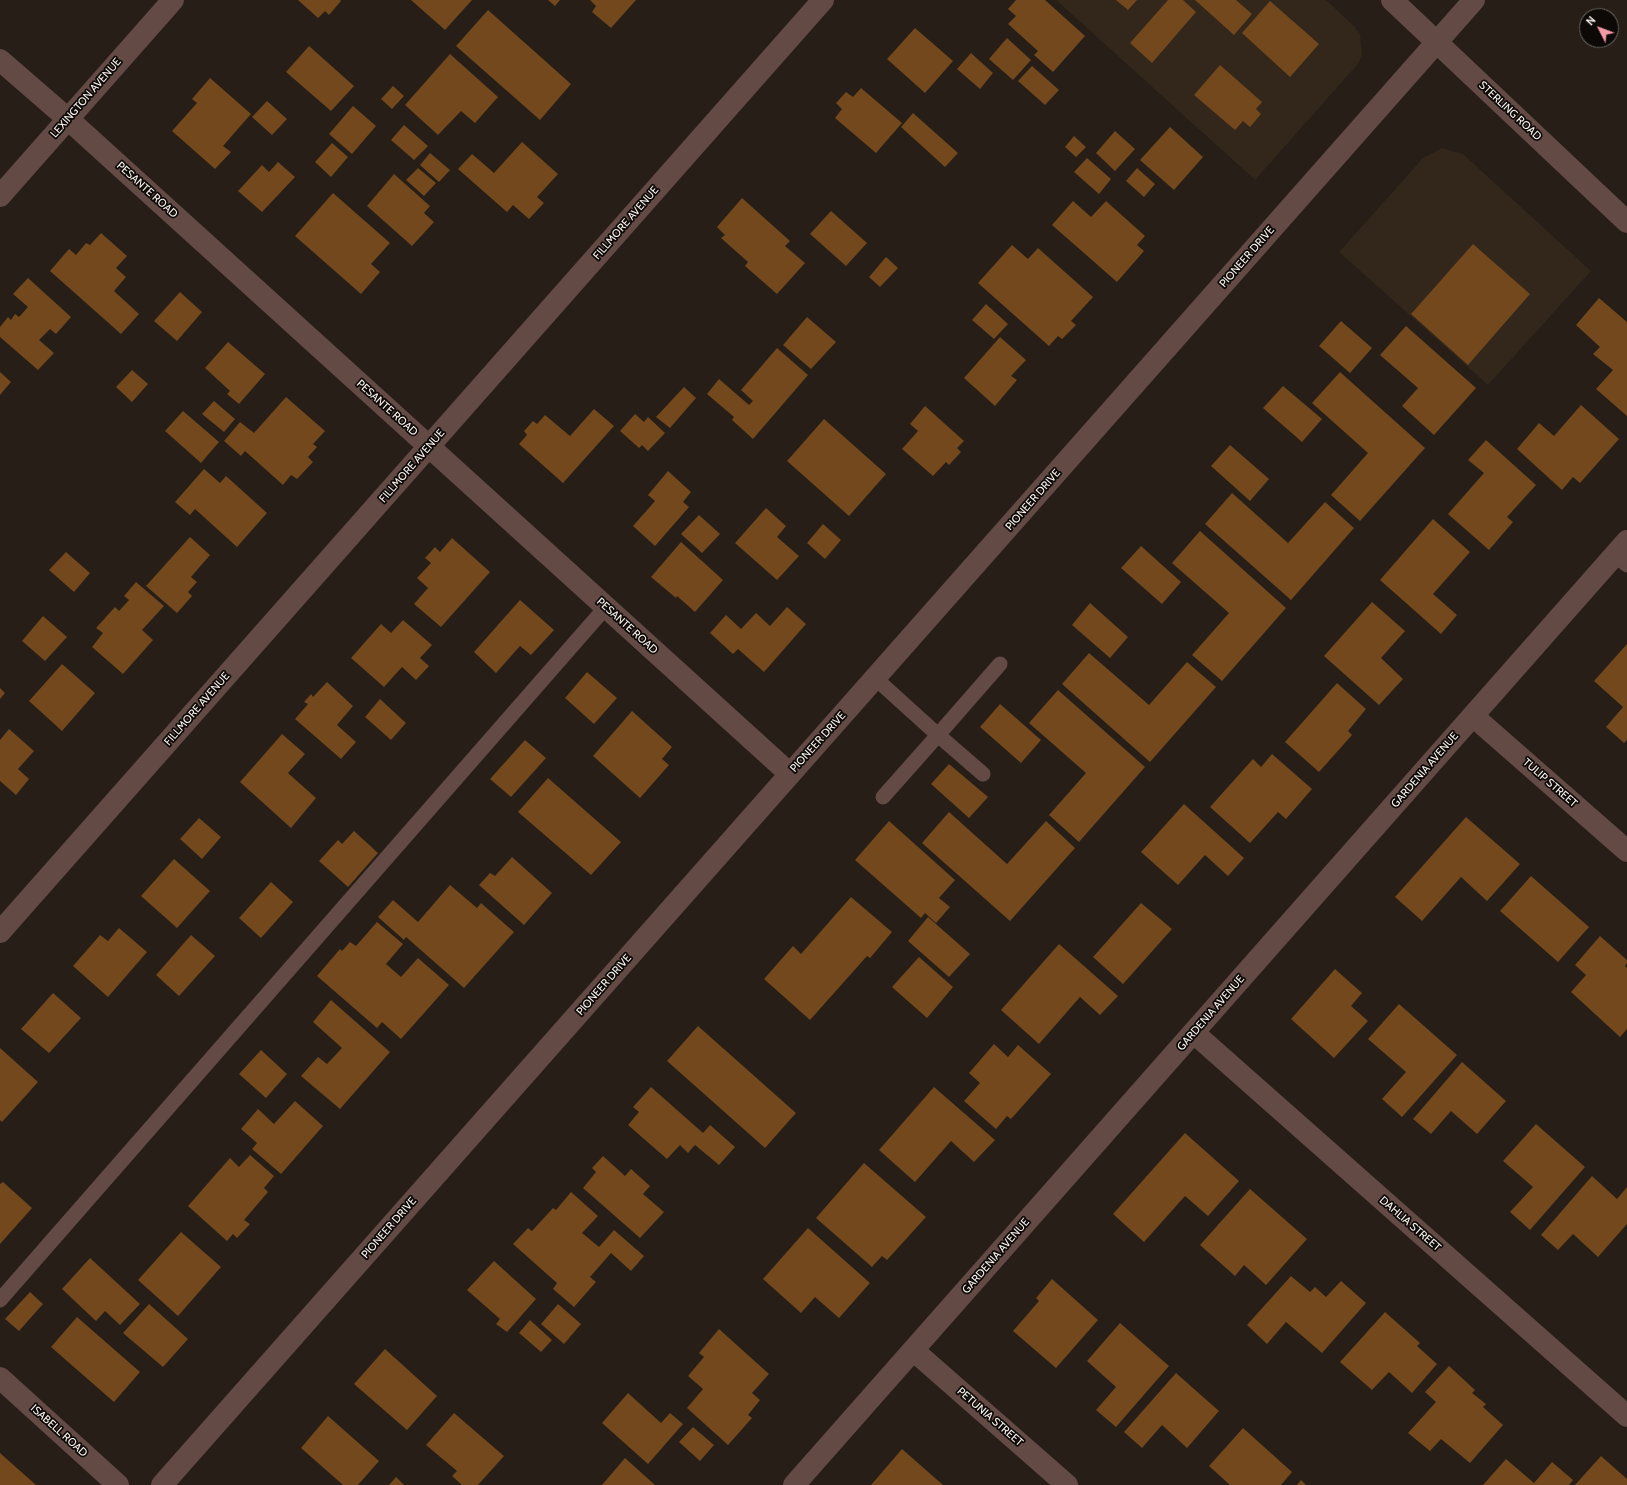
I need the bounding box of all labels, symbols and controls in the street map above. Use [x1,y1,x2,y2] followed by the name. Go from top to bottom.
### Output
[1579,8,1619,48] north arrow
[1583,13,1599,28] text: N
[48,56,124,140] street label: LEXINGTON AVENUE
[1476,79,1544,143] street label: STERLING ROAD
[114,159,180,221] street label: PESANTE ROAD
[591,184,661,262] street label: FILLMORE AVENUE
[1217,224,1277,290] street label: PIONEER DRIVE
[354,377,420,439] street label: PESANTE ROAD
[377,427,447,505] street label: FILLMORE AVENUE
[1003,467,1063,533] street label: PIONEER DRIVE
[594,595,660,657] street label: PESANTE ROAD
[162,670,232,748] street label: FILLMORE AVENUE
[787,709,849,775] street label: PIONEER DRIVE
[1389,730,1461,810] street label: GARDENIA AVENUE
[1520,756,1580,810] street label: TULIP STREET
[574,952,634,1018] street label: PIONEER DRIVE
[1175,973,1247,1053] street label: GARDENIA AVENUE
[1377,1194,1443,1254] street label: DAHLIA STREET
[359,1195,419,1261] street label: PIONEER DRIVE
[960,1216,1032,1296] street label: GARDENIA AVENUE
[954,1385,1026,1449] street label: PETUNIA STREET
[28,1402,90,1460] street label: ISABELL ROAD

